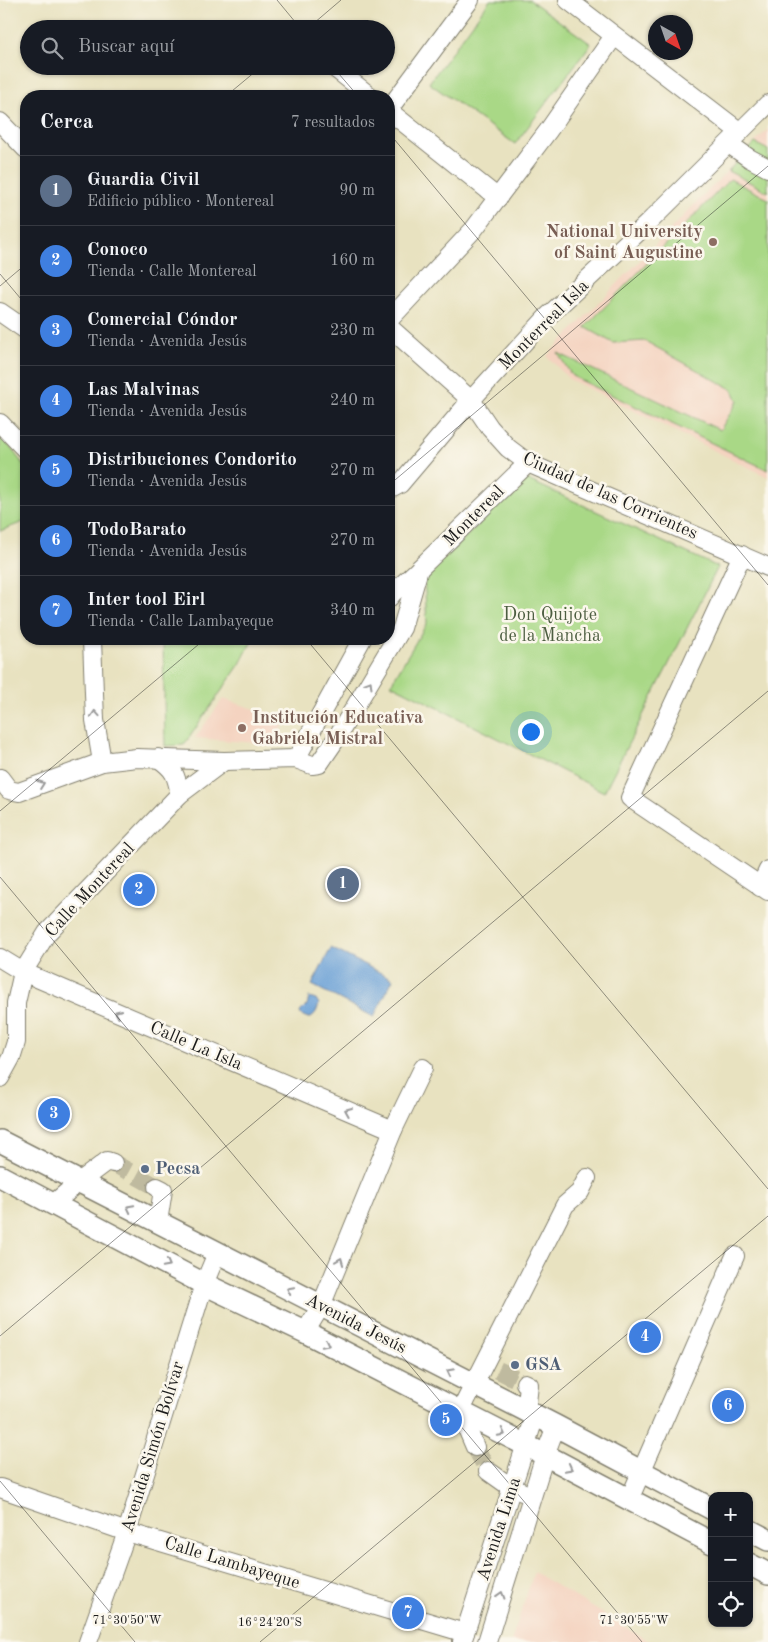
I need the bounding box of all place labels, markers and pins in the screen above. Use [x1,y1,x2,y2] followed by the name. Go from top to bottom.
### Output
[546,223,703,262] place label: National University of Saint Augustine
[707,236,719,248] marker: National University of Saint Augustine
[252,709,423,748] place label: Institución Educativa Gabriela Mistral
[236,722,248,734] marker: Institución Educativa Gabriela Mistral
[327,865,359,903] pin: 1
[123,871,155,909] pin: 2
[38,1095,70,1133] pin: 3
[155,1160,201,1178] place label: Pecsa
[139,1163,151,1175] marker: Pecsa
[629,1318,661,1356] pin: 4
[525,1356,562,1374] place label: GSA
[509,1359,521,1371] marker: GSA
[712,1387,744,1425] pin: 6
[430,1401,462,1439] pin: 5
[392,1594,424,1632] pin: 7

